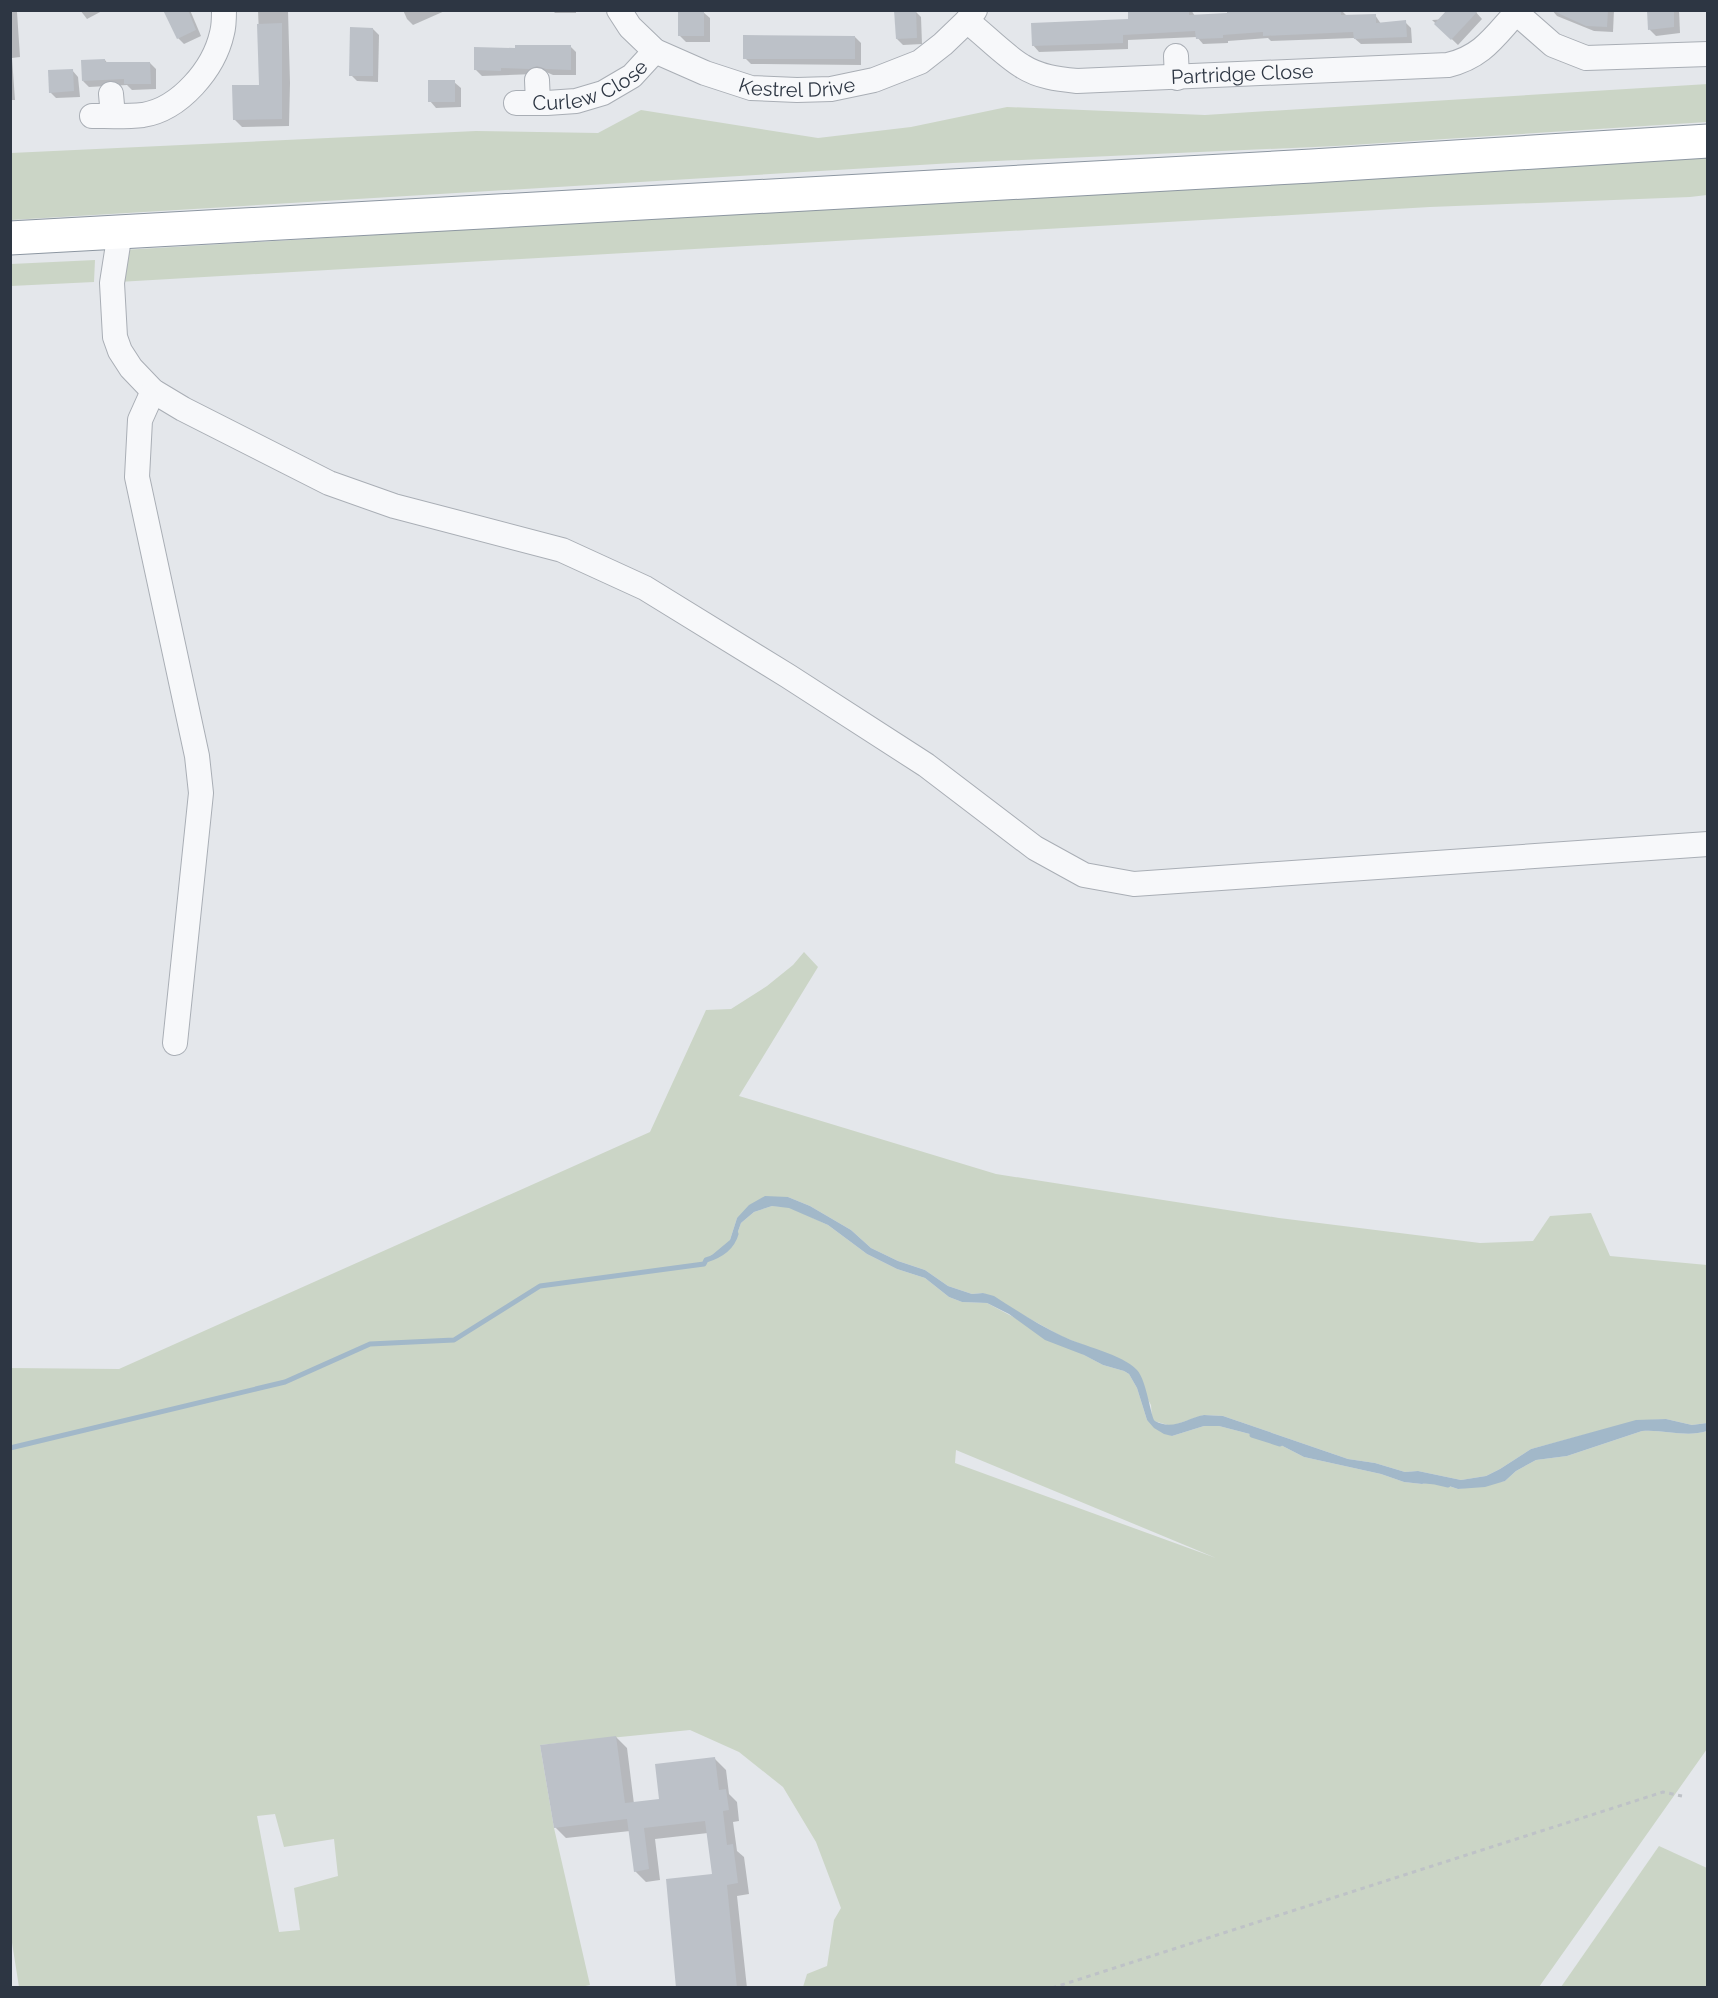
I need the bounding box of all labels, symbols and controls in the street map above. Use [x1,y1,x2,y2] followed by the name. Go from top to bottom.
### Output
[533,55,653,115] street label: Curlew Close
[1170,59,1314,89] street label: Partridge Close
[736,72,857,102] street label: Kestrel Drive

